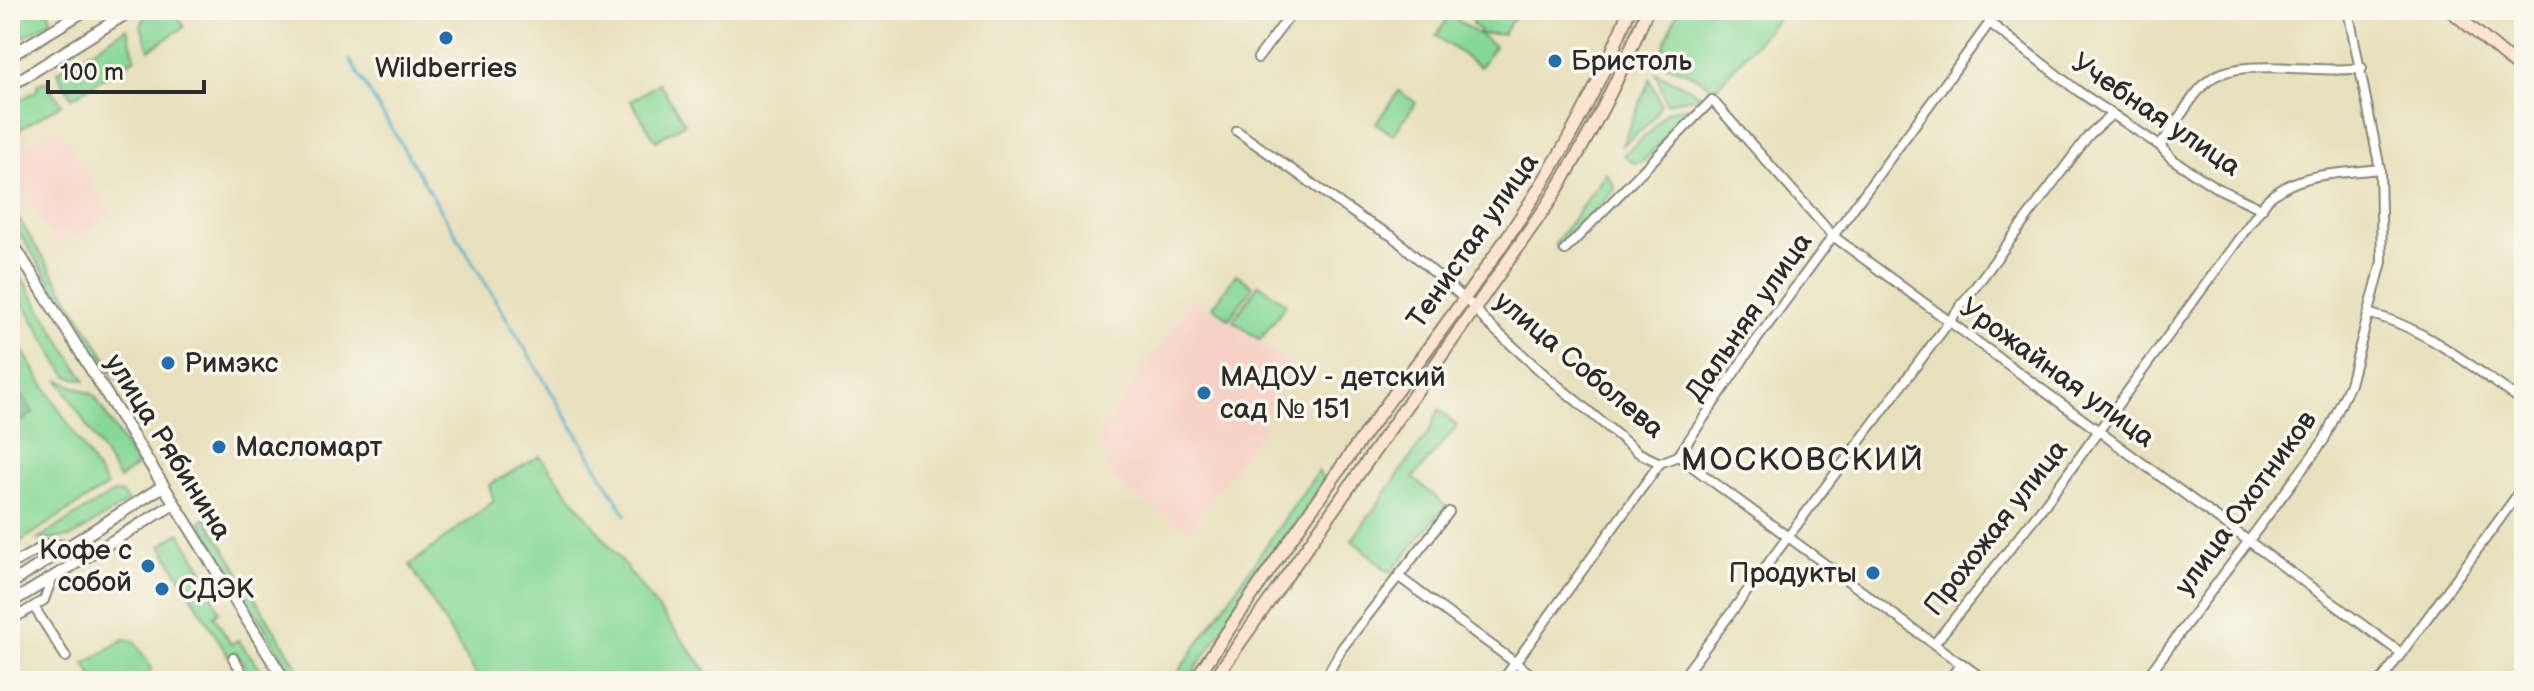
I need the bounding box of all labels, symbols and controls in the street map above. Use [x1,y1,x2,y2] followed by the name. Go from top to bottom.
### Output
[437,29,455,47] marker: Wildberries
[48,44,204,94] scale bar
[1571,45,1692,78] place label: Бристоль
[2065,46,2247,184] street label: Учебная улица
[375,52,517,85] place label: Wildberries
[1546,52,1564,70] marker: Бристоль
[60,58,124,87] text: 100 m
[1400,147,1546,335] street label: Тенистая улица
[1679,226,1820,408] street label: Дальняя улица
[1488,285,1671,446] street label: улица Соболева
[1953,291,2161,455] street label: Урожайная улица
[184,347,279,380] place label: Римэкс
[98,348,239,546] street label: улица Рябинина
[159,354,177,372] marker: Римэкс
[1220,361,1446,426] place label: МАДОУ - детский сад № 151
[1195,384,1213,402] marker: МАДОУ - детский сад № 151
[2168,404,2324,602] street label: улица Охотников
[235,431,382,464] place label: Масломарт
[1917,433,2075,622] street label: Прохожая улица
[210,438,228,456] marker: Масломарт
[1681,441,1925,480] district label: МОСКОВСКИЙ
[39,534,132,599] place label: Кофе с собой
[139,557,157,575] marker: Кофе с собой
[1728,557,1857,590] place label: Продукты
[1864,564,1882,582] marker: Продукты
[178,573,255,606] place label: СДЭК
[153,580,171,598] marker: СДЭК

